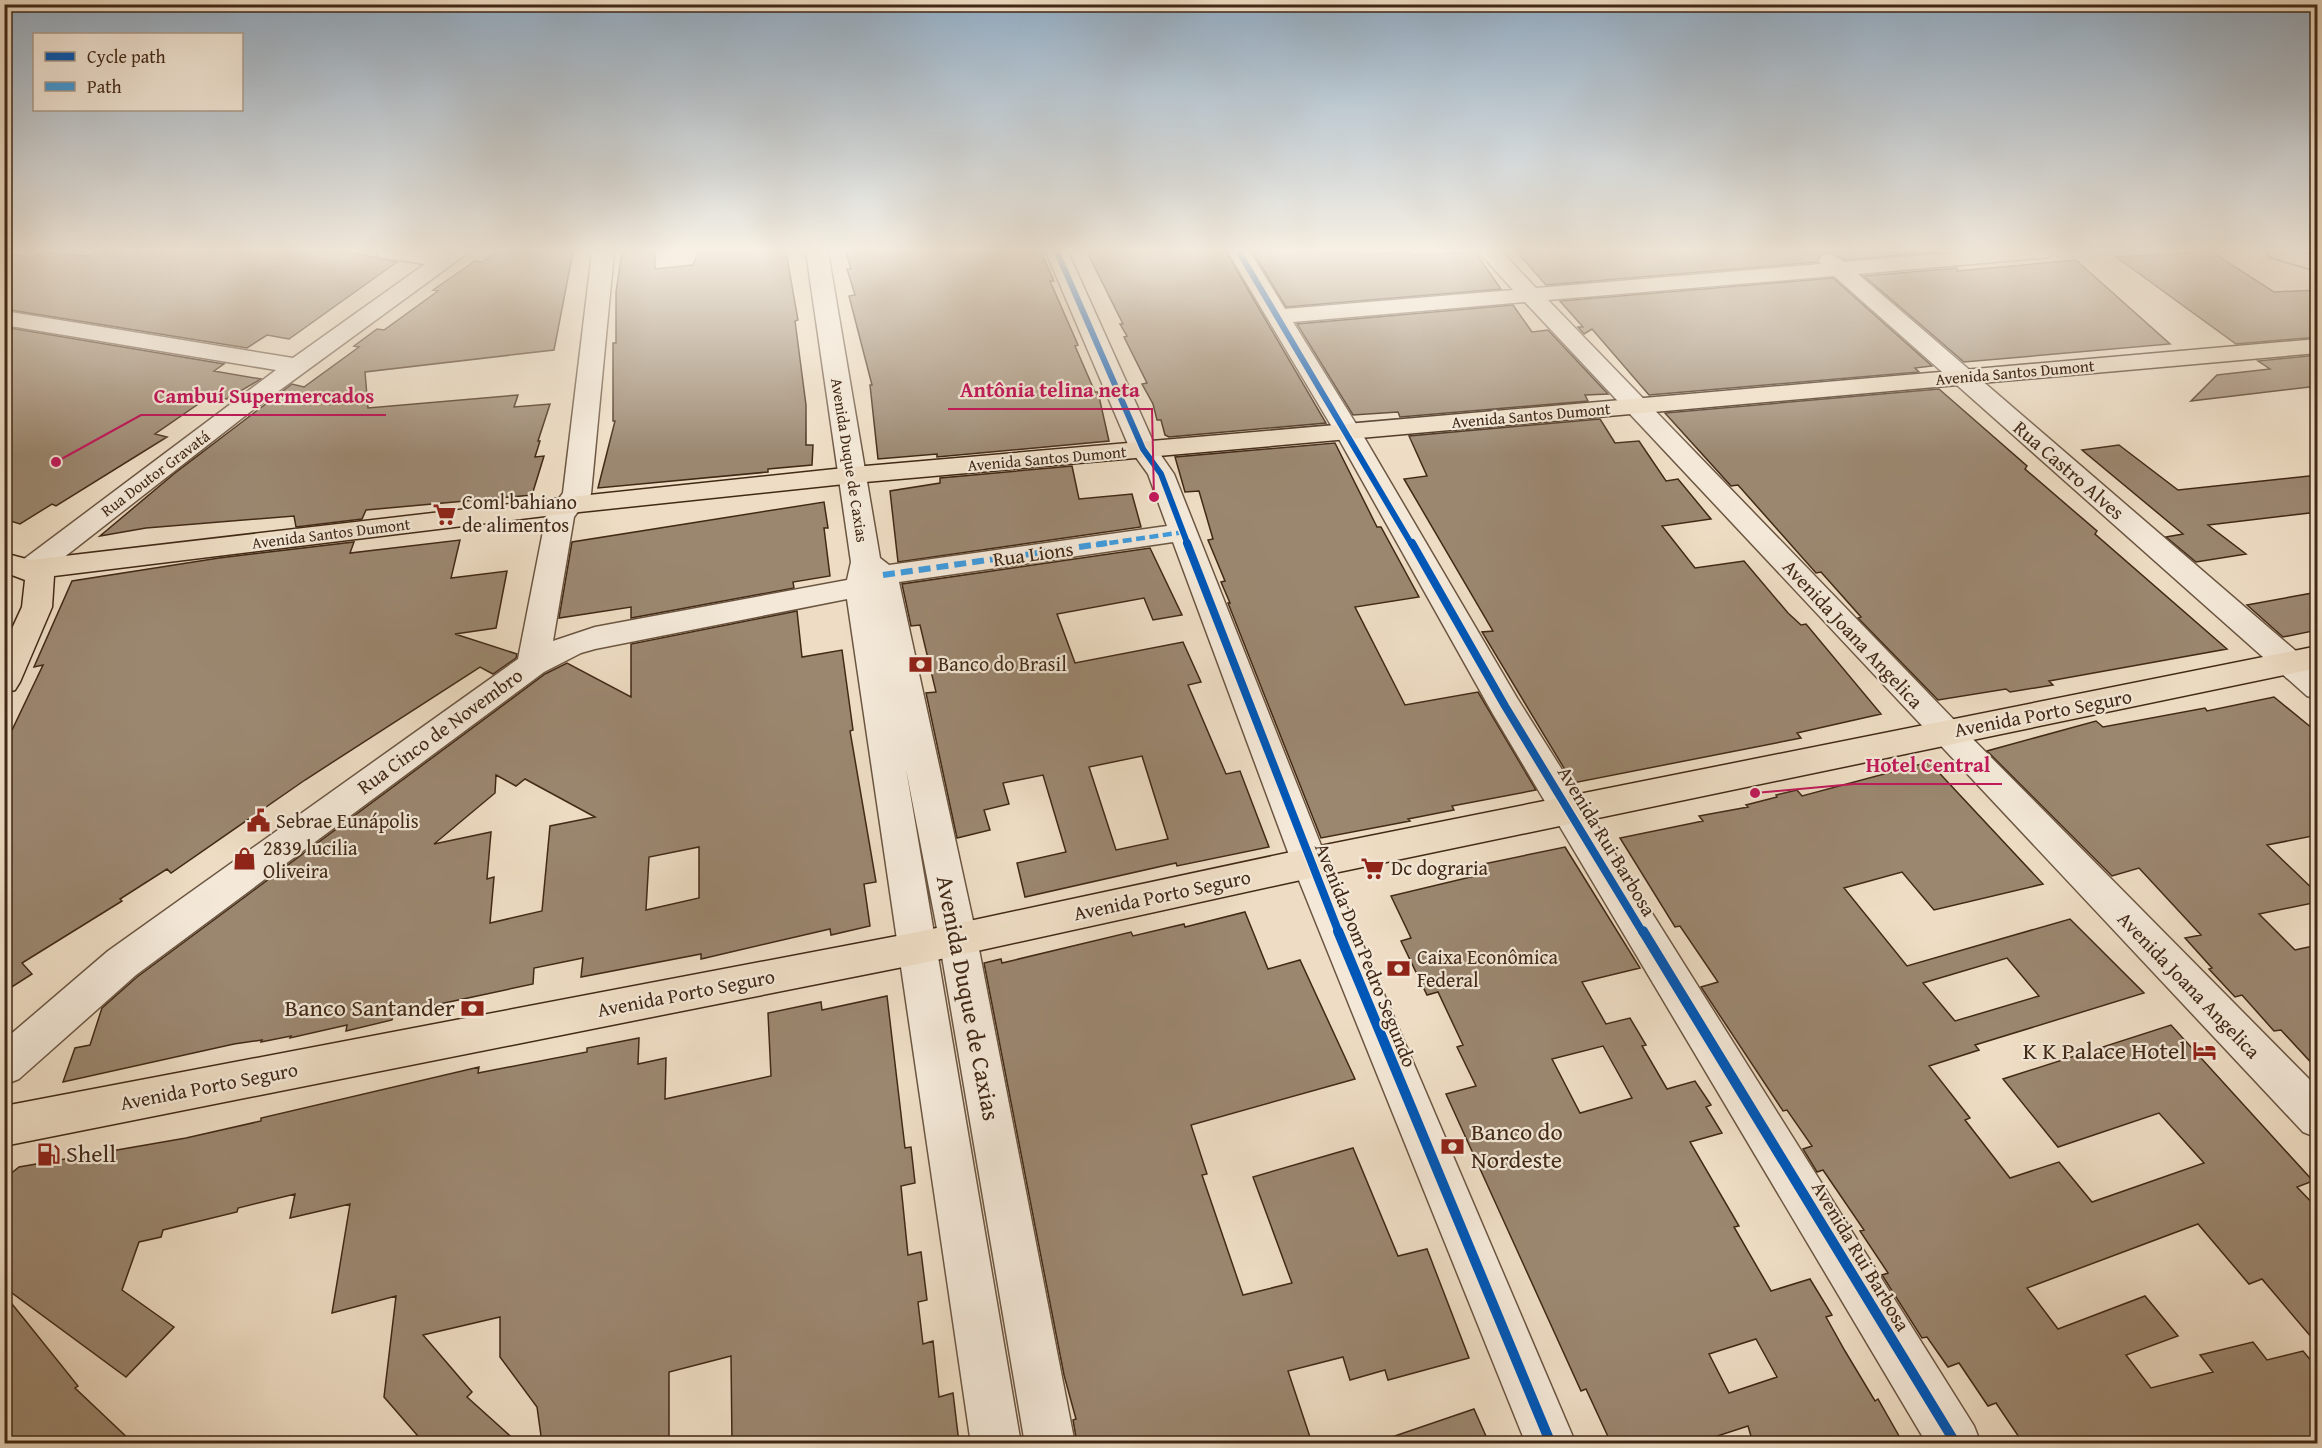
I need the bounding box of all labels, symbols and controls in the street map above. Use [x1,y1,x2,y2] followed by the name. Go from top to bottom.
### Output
[33,33,243,111] legend
[87,43,166,70] text: Cycle path
[87,73,122,100] text: Path
[1935,353,2096,391] street label: Avenida Santos Dumont
[948,370,1152,409] callout: Antônia telina neta
[960,374,1140,405] text: Antônia telina neta
[141,376,386,415] callout: Cambuí Supermercados
[825,376,875,544] street label: Avenida Duque de Caxias
[154,380,374,411] text: Cambuí Supermercados
[1451,396,1612,434] street label: Avenida Santos Dumont
[2008,413,2131,526] street label: Rua Castro Alves
[95,424,215,522] street label: Rua Doutor Gravatá
[967,439,1128,477] street label: Avenida Santos Dumont
[462,487,577,539] place label: Coml bahiano de alimentos
[431,501,457,527] supermarket icon: Coml bahiano de alimentos
[250,511,412,555] street label: Avenida Santos Dumont
[991,534,1075,573] street label: Rua Lions
[1776,553,1931,715] street label: Avenida Joana Angelica
[938,649,1067,678] place label: Banco do Brasil
[907,651,933,677] bank icon: Banco do Brasil
[351,661,528,801] street label: Rua Cinco de Novembro
[1952,681,2134,744] street label: Avenida Porto Seguro
[1854,745,2002,784] callout: Hotel Central
[1866,749,1991,780] text: Hotel Central
[1551,760,1664,922] street label: Avenida Rui Barbosa
[276,806,419,835] place label: Sebrae Eunápolis
[245,808,271,834] public building icon: Sebrae Eunápolis
[263,833,358,885] place label: 2839 lucilia Oliveira
[1308,838,1425,1071] street label: Avenida Dom Pedro Segundo
[232,846,258,872] shop icon: 2839 lucilia Oliveira
[1391,853,1489,882] place label: Dc dograria
[1360,855,1386,881] supermarket icon: Dc dograria
[1071,862,1253,927] street label: Avenida Porto Seguro
[928,872,1009,1123] street label: Avenida Duque de Caxias
[2111,905,2268,1065] street label: Avenida Joana Angelica
[1417,942,1558,994] place label: Caixa Econômica Federal
[1386,955,1412,981] bank icon: Caixa Econômica Federal
[595,961,777,1024] street label: Avenida Porto Seguro
[285,990,455,1025] place label: Banco Santander
[460,995,486,1021] bank icon: Banco Santander
[2023,1033,2186,1068] place label: K K Palace Hotel
[2191,1038,2217,1064] hotel icon: K K Palace Hotel
[118,1054,300,1117] street label: Avenida Porto Seguro
[1471,1114,1563,1177] place label: Banco do Nordeste
[1440,1133,1466,1159] bank icon: Banco do Nordeste
[66,1136,116,1171] place label: Shell
[35,1141,61,1167] fuel station icon: Shell
[1805,1175,1918,1337] street label: Avenida Rui Barbosa

